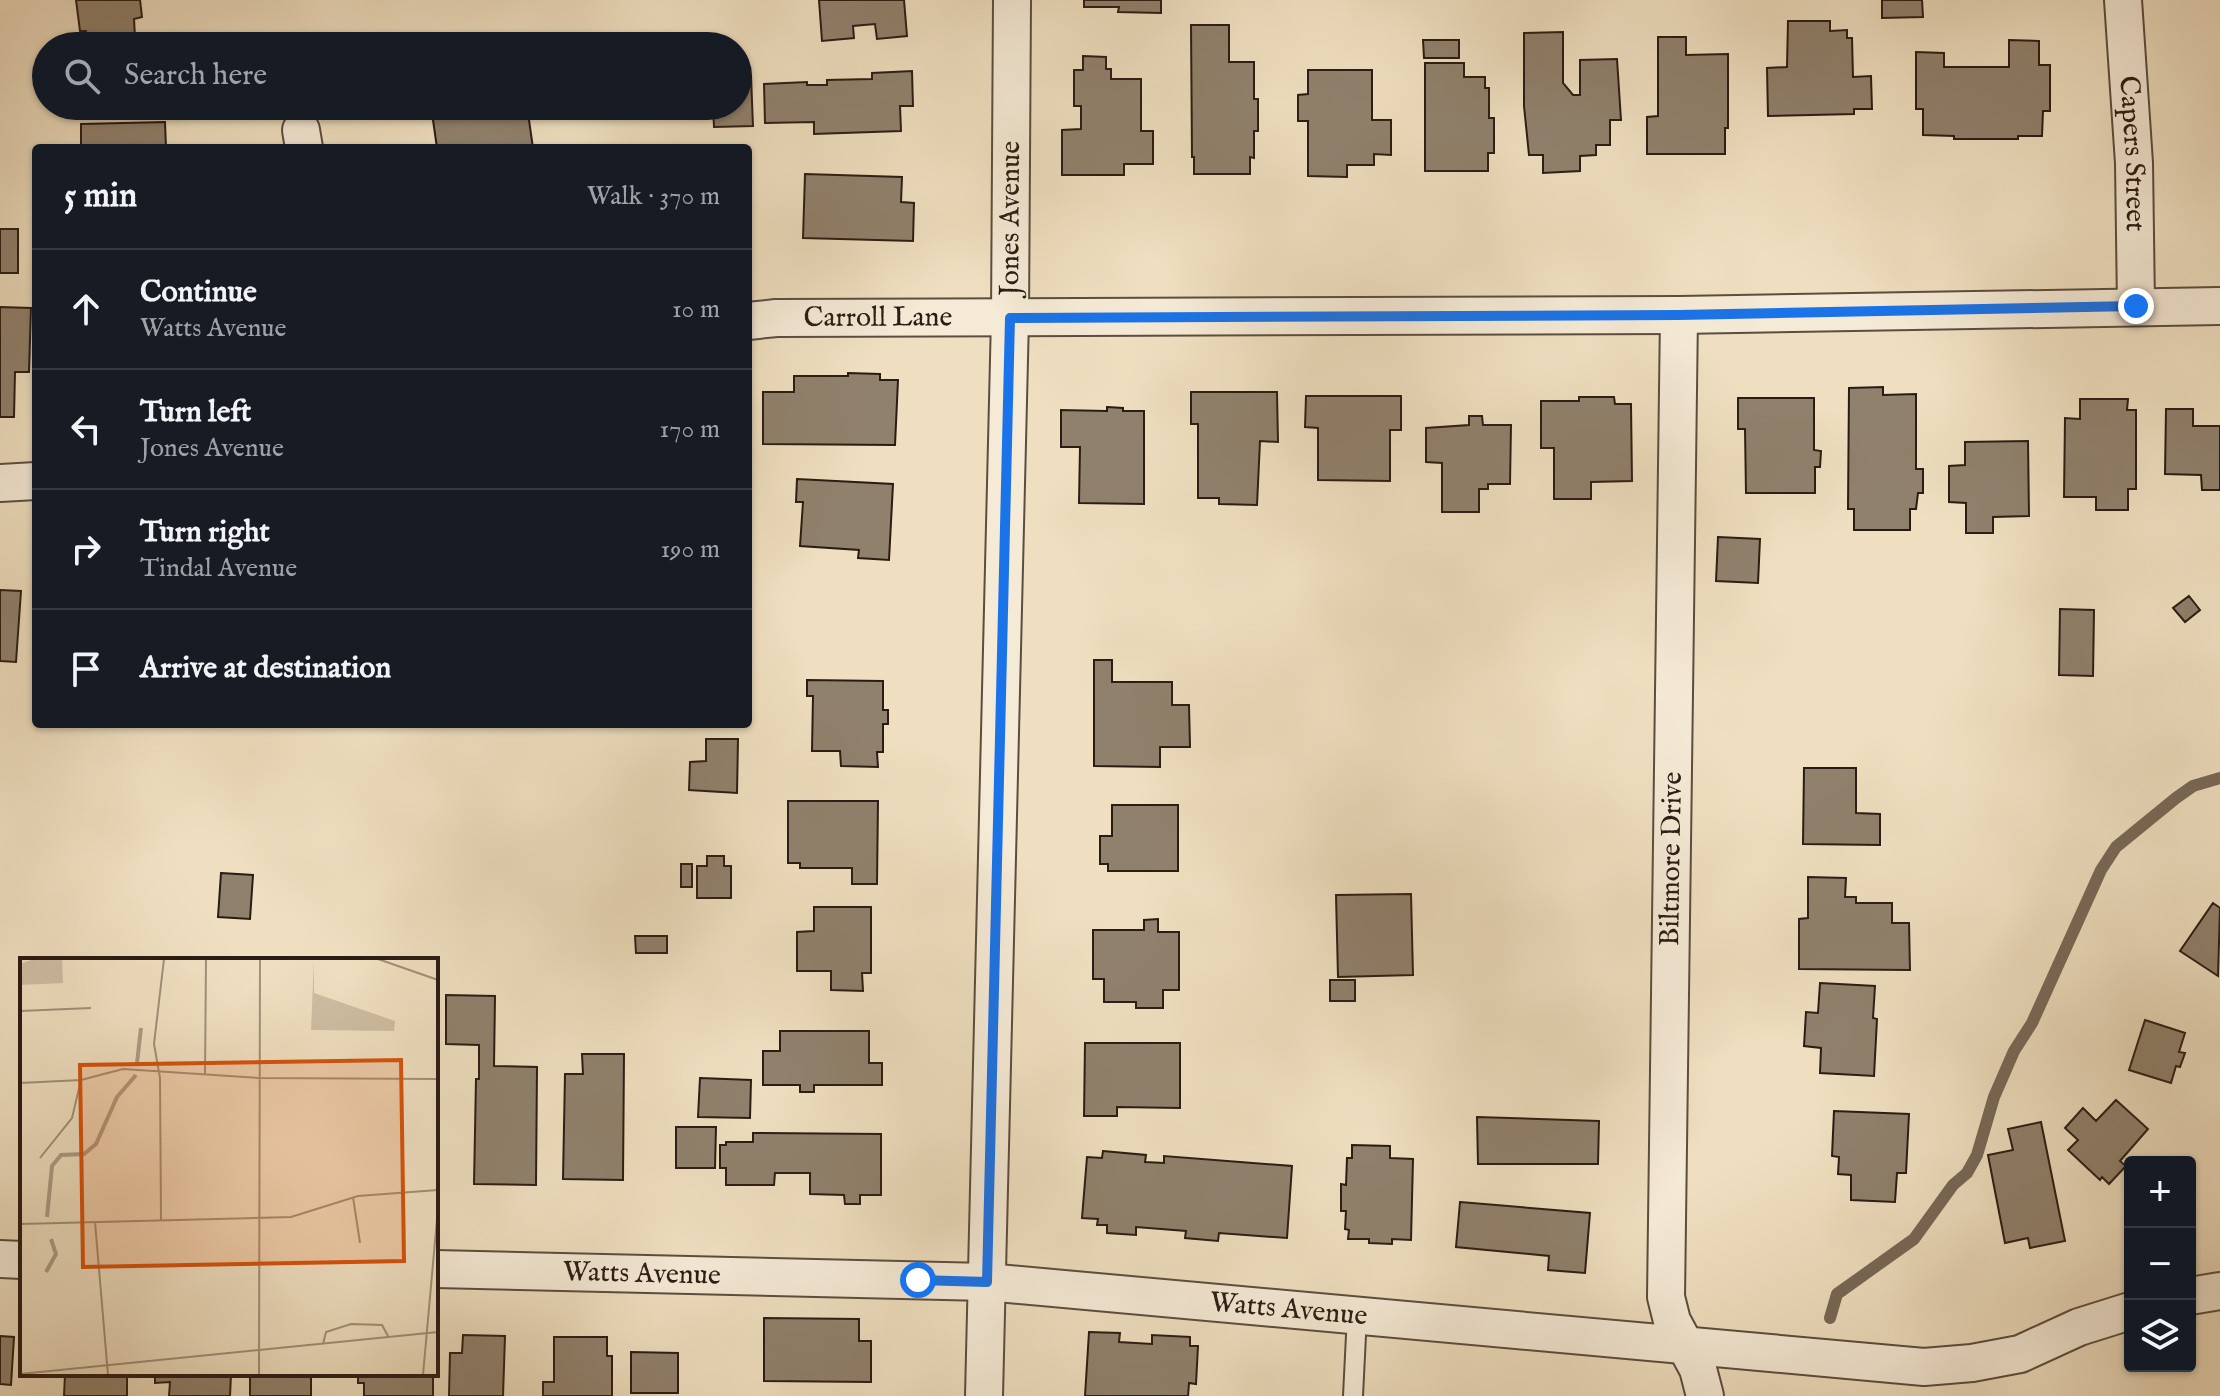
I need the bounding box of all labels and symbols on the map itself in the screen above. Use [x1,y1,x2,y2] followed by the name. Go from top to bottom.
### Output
[2111,75,2152,232] street label: Capers Street
[993,141,1029,299] street label: Jones Avenue
[2118,288,2154,324] route end
[803,300,953,335] street label: Carroll Lane
[1653,771,1691,946] street label: Biltmore Drive
[20,958,438,1376] inset map
[563,1255,721,1293] street label: Watts Avenue
[900,1262,936,1298] route start
[1208,1285,1369,1334] street label: Watts Avenue

